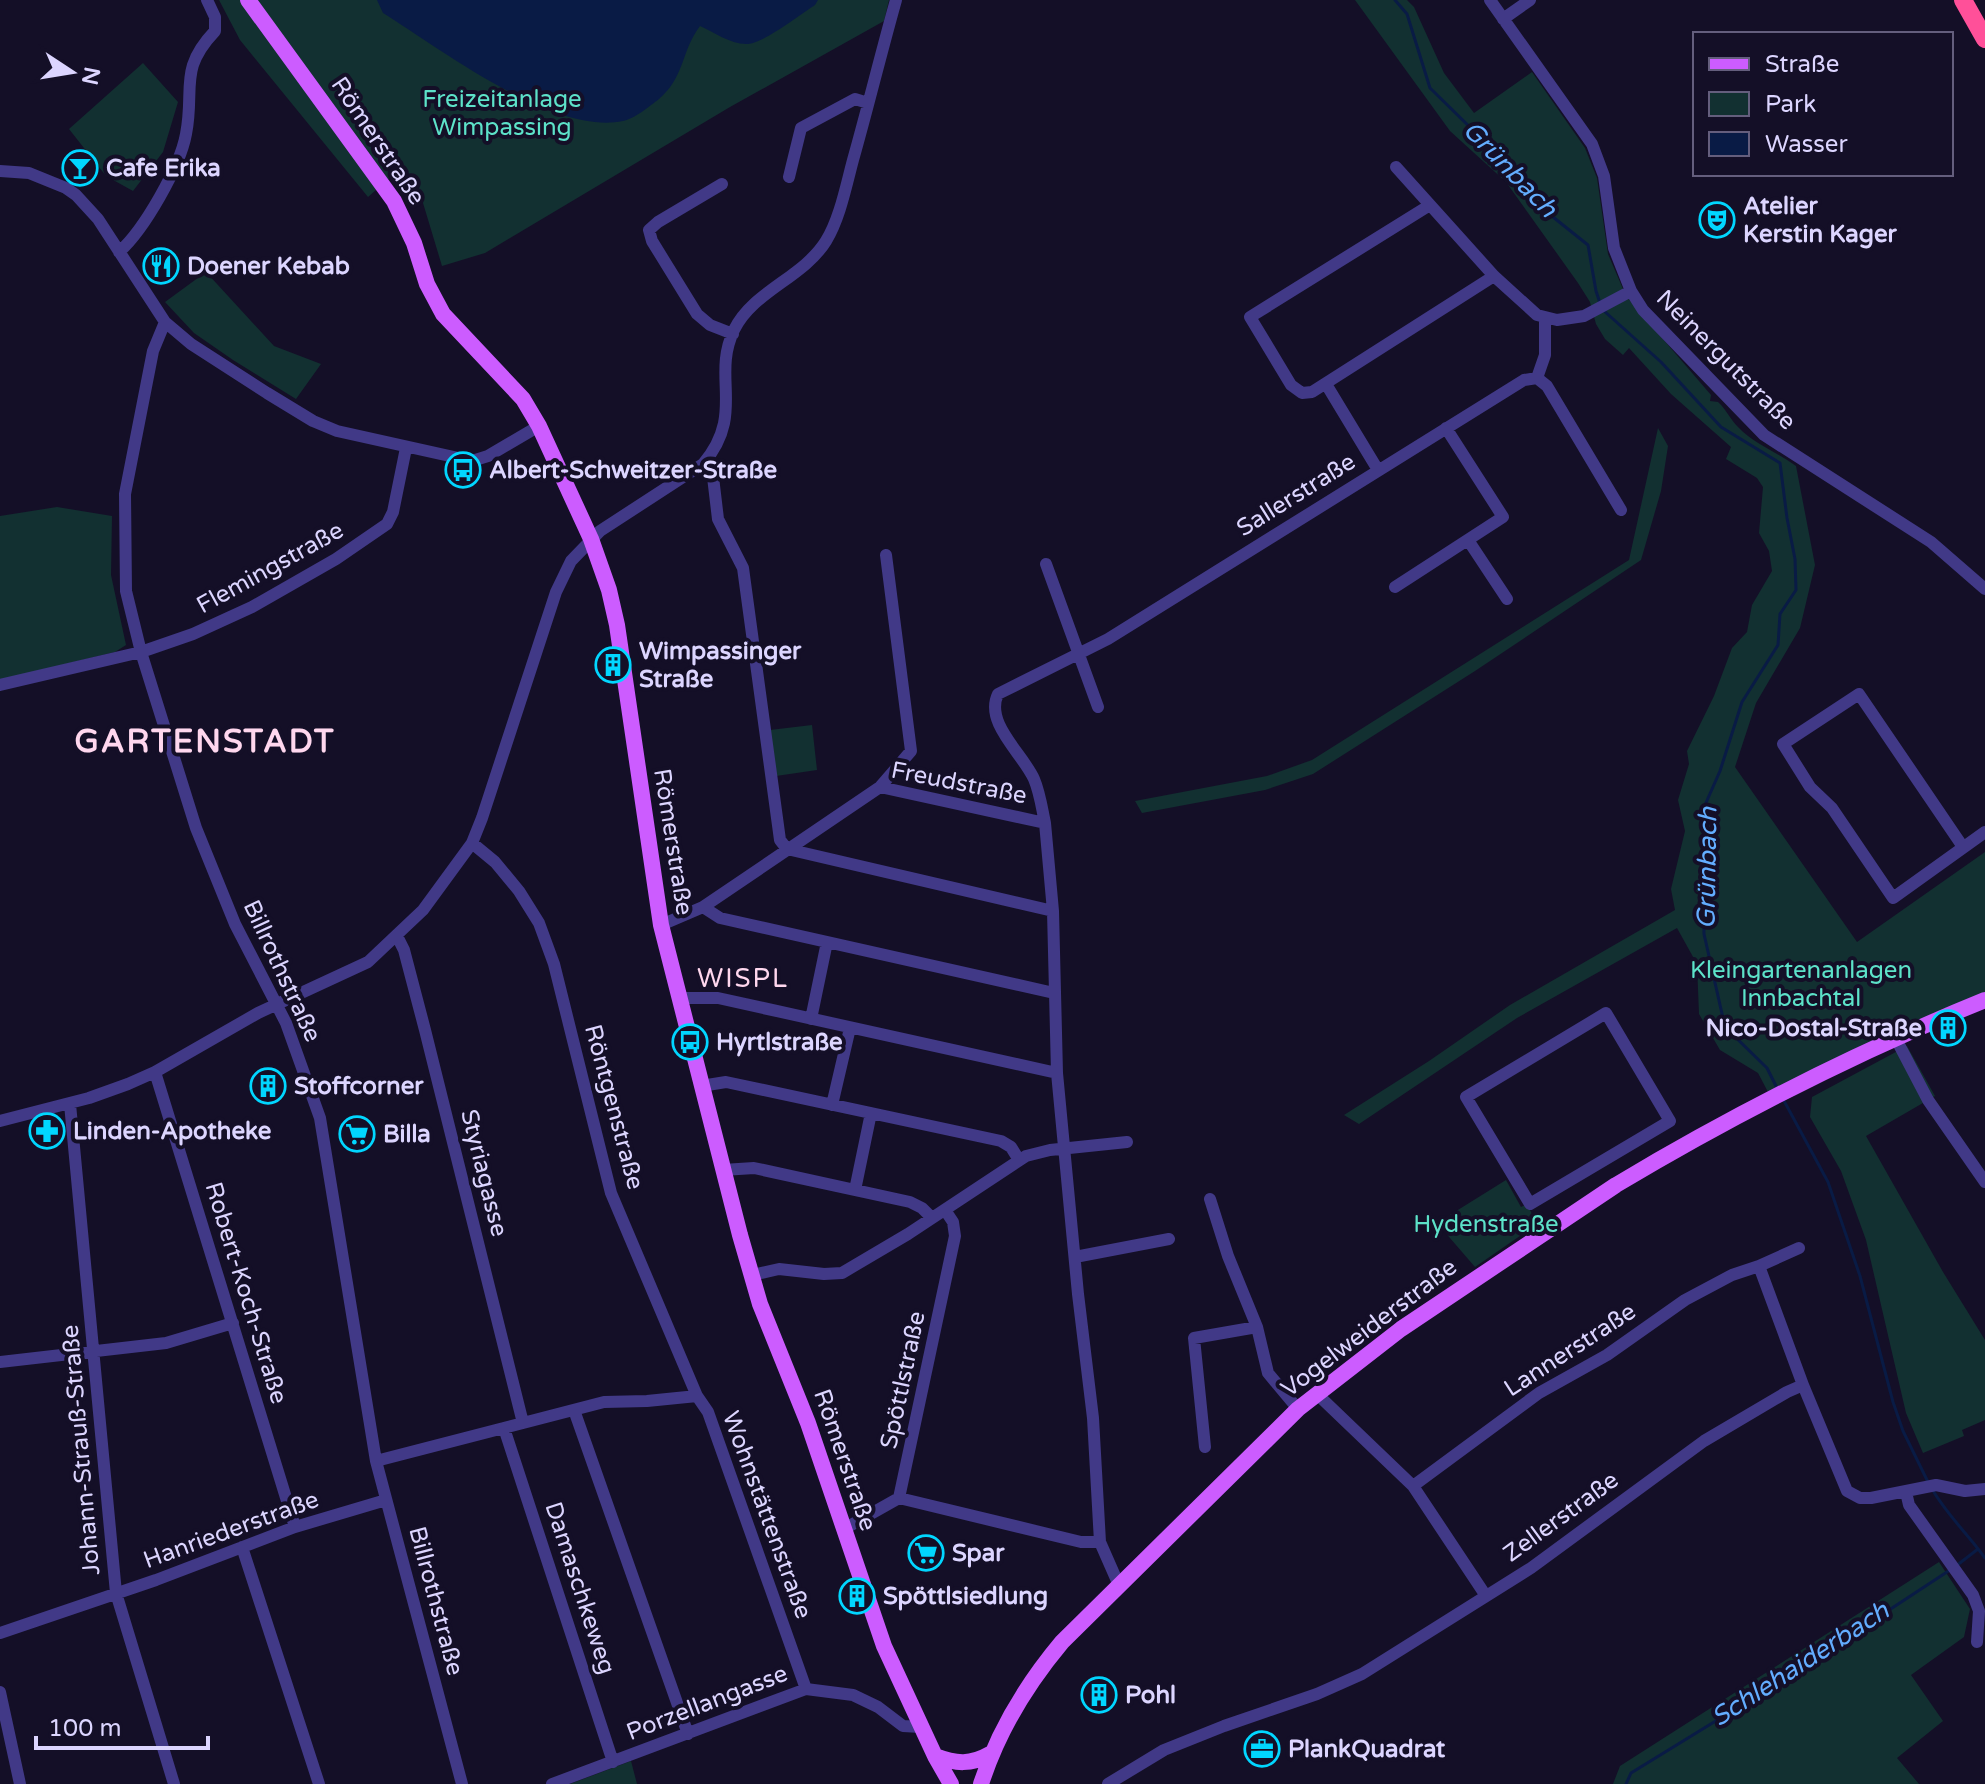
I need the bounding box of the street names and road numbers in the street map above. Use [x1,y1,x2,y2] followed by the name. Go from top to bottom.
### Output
[325,72,431,210] street label: Römerstraße
[1650,284,1802,436] street label: Neinergutstraße
[1231,447,1361,543] street label: Sallerstraße
[192,516,348,620] street label: Flemingstraße
[889,756,1029,810] street label: Freudstraße
[647,767,699,917] street label: Römerstraße
[237,896,327,1046] street label: Billrothstraße
[578,1021,650,1193] street label: Röntgenstraße
[454,1106,514,1240] street label: Styriagasse
[198,1179,294,1407] street label: Robert-Koch-Straße
[1275,1253,1463,1403] street label: Vogelweiderstraße
[1499,1297,1641,1403] street label: Lannerstraße
[874,1309,932,1451] street label: Spöttlstraße
[56,1324,106,1576] street label: Johann-Strauß-Straße
[807,1385,883,1535] street label: Römerstraße
[716,1407,818,1623] street label: Wohnstättenstraße
[1498,1466,1624,1568] street label: Zellerstraße
[139,1485,323,1575] street label: Hanriederstraße
[538,1498,622,1678] street label: Damaschkeweg
[402,1523,470,1679] street label: Billrothstraße
[622,1659,792,1747] street label: Porzellangasse

